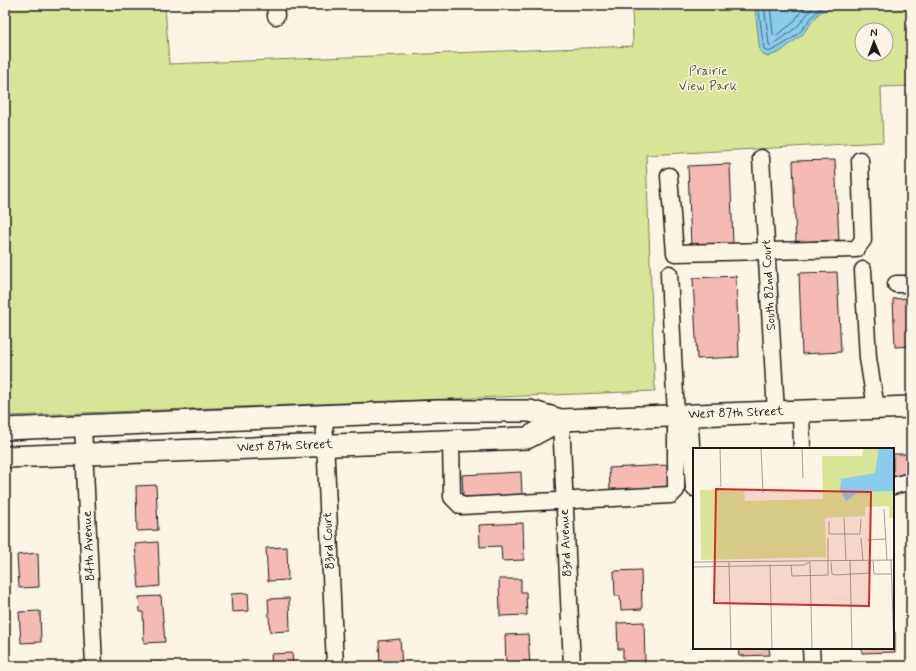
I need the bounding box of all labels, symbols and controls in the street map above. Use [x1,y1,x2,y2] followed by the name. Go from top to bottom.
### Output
[854,22,894,62] north arrow
[870,26,878,40] text: N
[679,63,738,95] park label: Prairie View Park
[758,239,780,331] street label: South 82nd Court
[688,403,784,423] street label: West 87th Street
[237,436,333,456] street label: West 87th Street
[693,448,894,649] inset map
[556,509,576,577] street label: 83rd Avenue
[79,510,99,582] street label: 84th Avenue
[319,512,339,570] street label: 83rd Court

